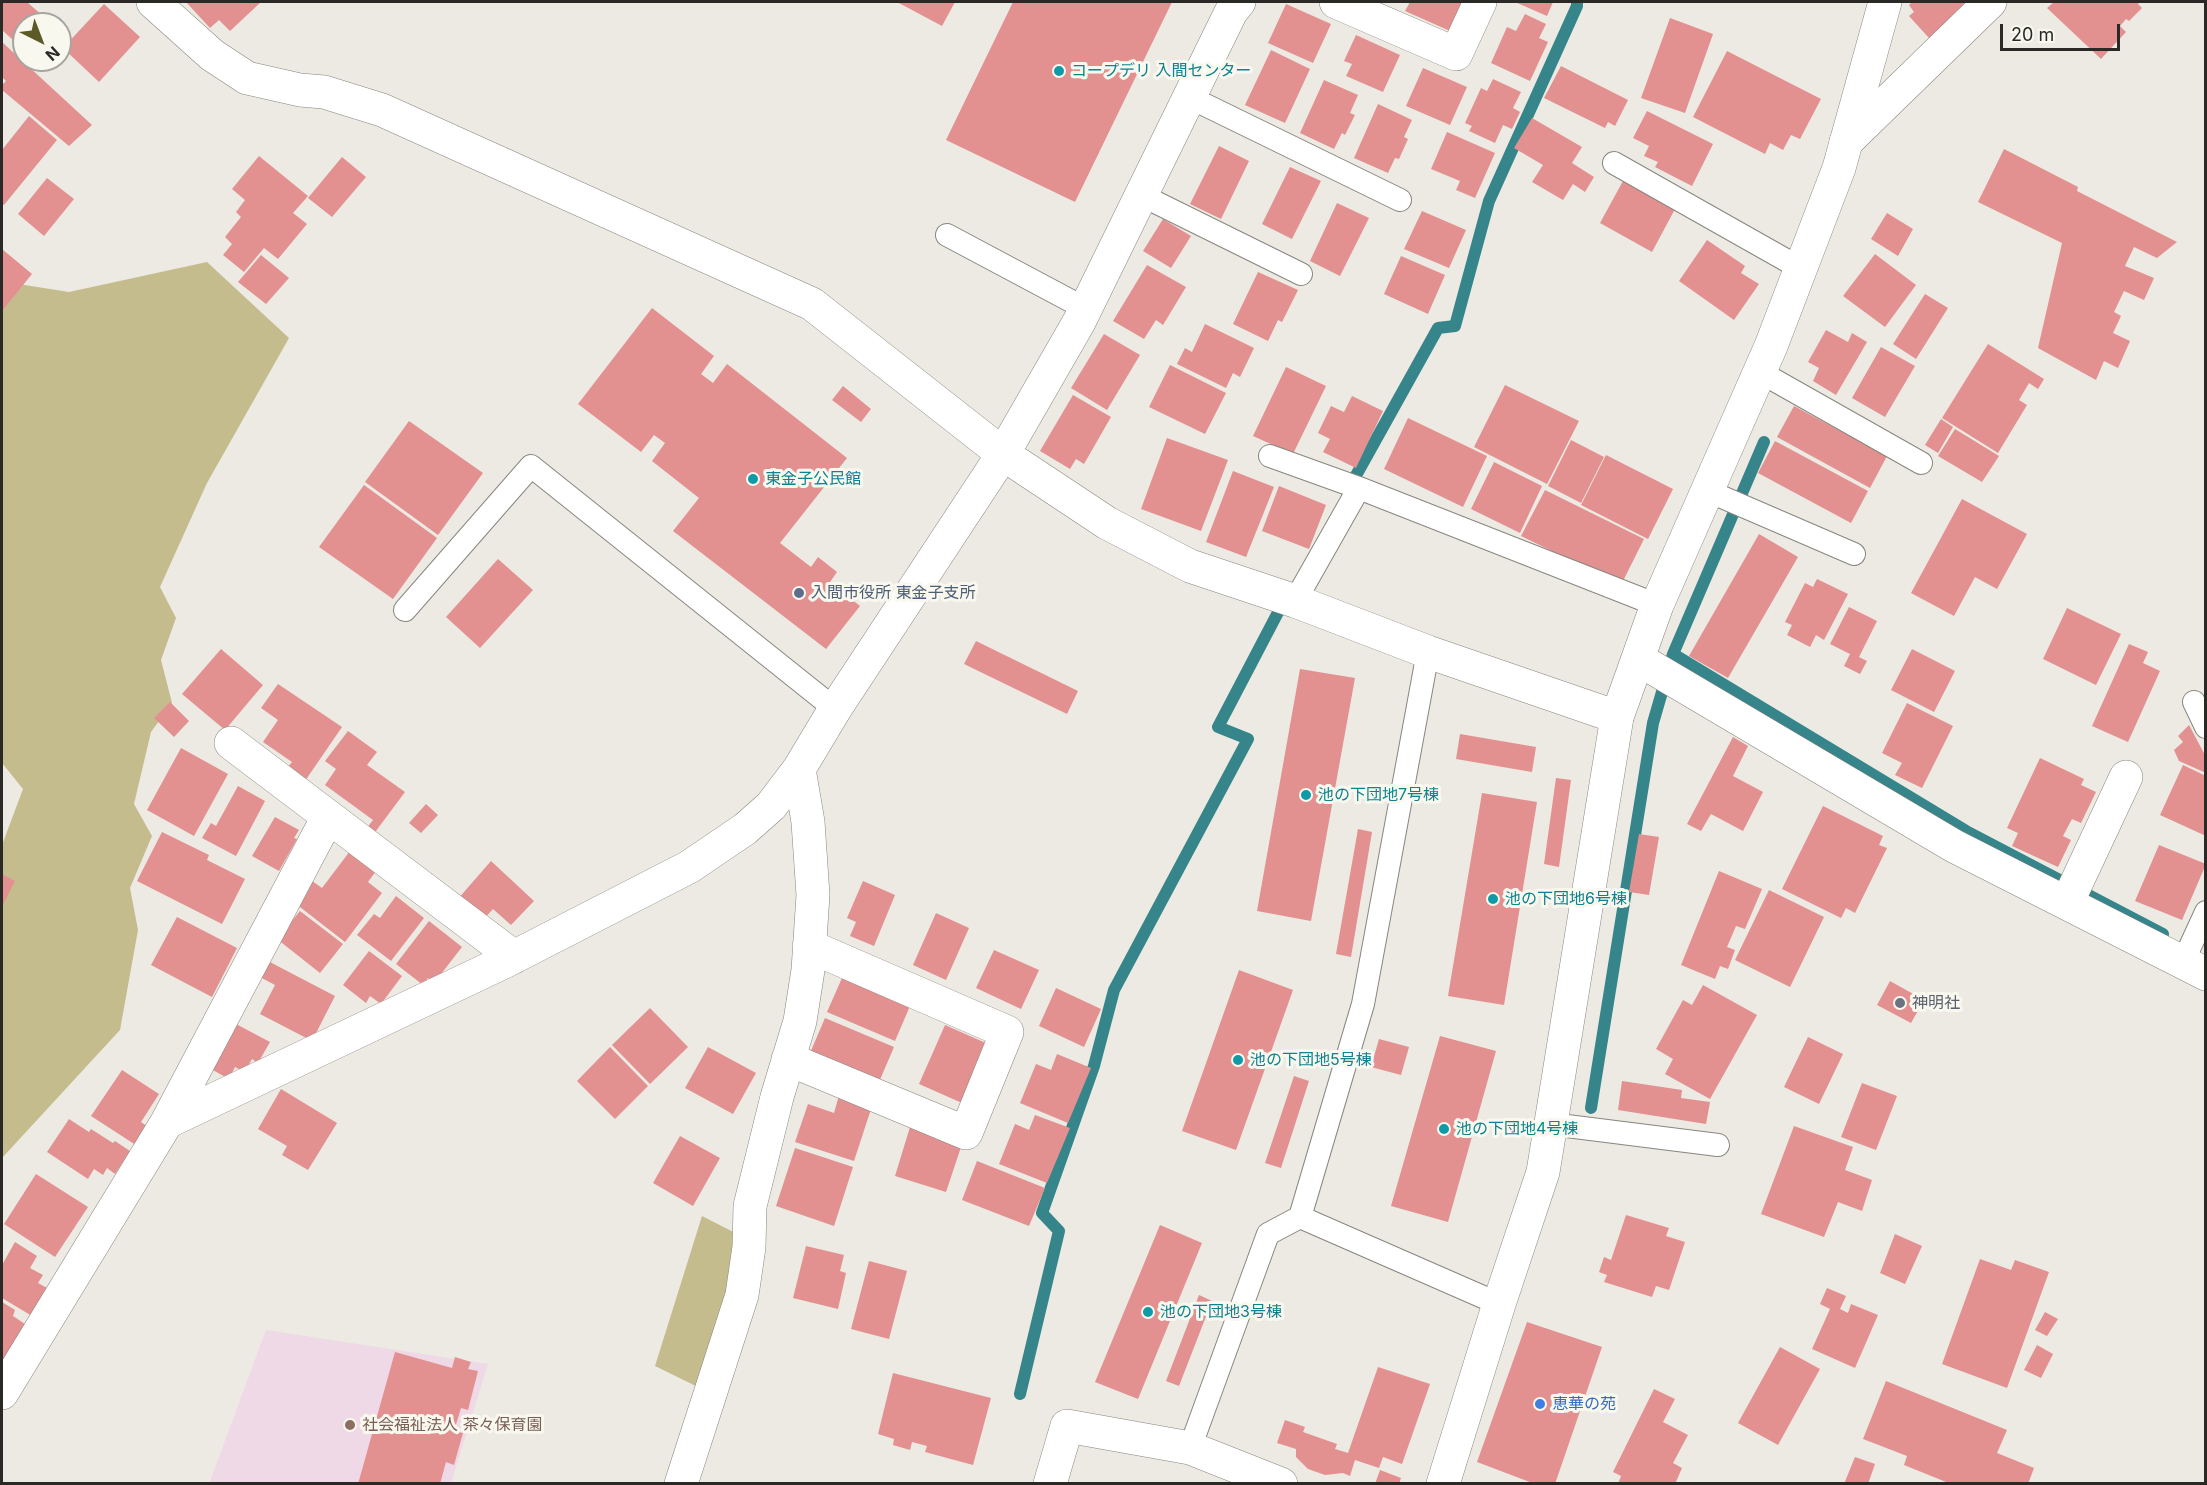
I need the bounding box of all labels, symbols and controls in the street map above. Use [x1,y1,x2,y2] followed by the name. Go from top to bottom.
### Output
[12,12,72,72] north arrow
[2003,12,2123,50] scale bar
[2011,24,2054,45] text: 20 m
[41,42,64,65] text: N
[1071,61,1251,81] place label: コープデリ 入間センター
[1052,64,1066,78] marker: コープデリ 入間センター
[765,469,861,489] place label: 東金子公民館
[746,472,760,486] marker: 東金子公民館
[811,583,975,603] place label: 入間市役所 東金子支所
[792,586,806,600] marker: 入間市役所 東金子支所
[1318,785,1439,805] place label: 池の下団地7号棟
[1299,788,1313,802] marker: 池の下団地7号棟
[1505,889,1627,909] place label: 池の下団地6号棟
[1486,892,1500,906] marker: 池の下団地6号棟
[1912,993,1960,1013] place label: 神明社
[1893,996,1907,1010] marker: 神明社
[1250,1050,1372,1070] place label: 池の下団地5号棟
[1231,1053,1245,1067] marker: 池の下団地5号棟
[1456,1119,1578,1139] place label: 池の下団地4号棟
[1437,1122,1451,1136] marker: 池の下団地4号棟
[1160,1302,1282,1322] place label: 池の下団地3号棟
[1141,1305,1155,1319] marker: 池の下団地3号棟
[1552,1394,1616,1414] place label: 恵華の苑
[1533,1397,1547,1411] marker: 恵華の苑
[362,1415,542,1435] place label: 社会福祉法人 茶々保育園
[343,1418,357,1432] marker: 社会福祉法人 茶々保育園

